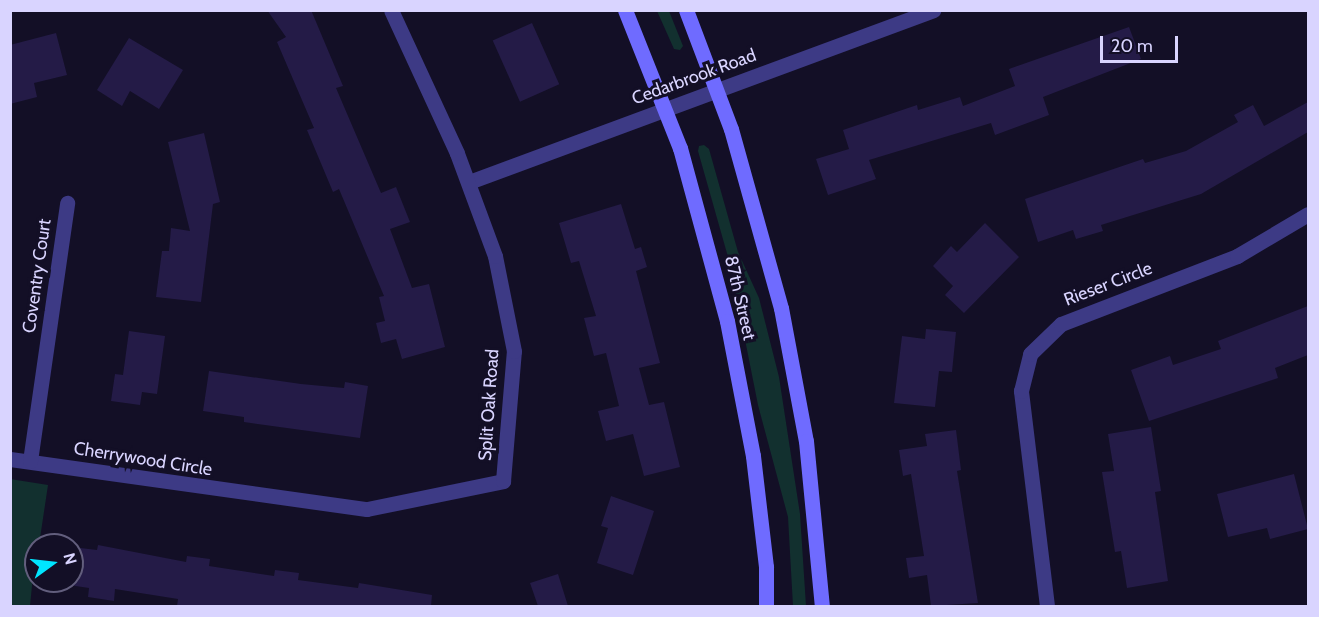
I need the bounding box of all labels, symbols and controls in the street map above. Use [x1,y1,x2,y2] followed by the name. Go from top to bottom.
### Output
[1103,24,1181,62] scale bar
[1111,35,1153,57] text: 20 m
[629,44,759,110] street label: Cedarbrook Road
[18,217,56,335] street label: Coventry Court
[720,254,760,342] street label: 87th Street
[1061,257,1155,311] street label: Rieser Circle
[474,348,504,462] street label: Split Oak Road
[72,437,214,481] street label: Cherrywood Circle
[24,533,84,593] north arrow
[59,551,81,567] text: N

